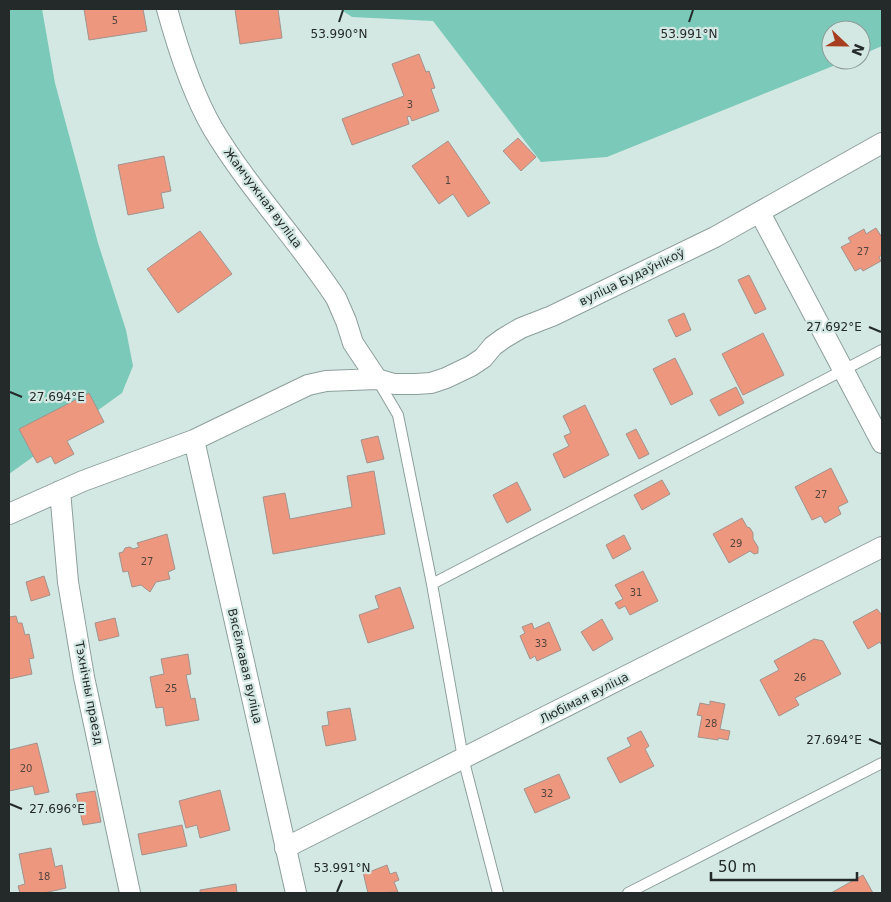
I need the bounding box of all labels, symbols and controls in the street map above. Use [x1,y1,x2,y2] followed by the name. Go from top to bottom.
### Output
[112,15,118,26] house number: 5
[821,20,871,70] north arrow
[311,27,367,41] text: 53.990°N
[661,27,717,41] text: 53.991°N
[848,41,868,58] text: N
[407,99,413,110] house number: 3
[221,145,305,251] street label: Жамчужная вуліца
[445,175,451,186] house number: 1
[577,245,687,309] street label: вуліца Будаўнікоў
[857,246,869,257] house number: 27
[806,320,862,334] text: 27.692°E
[29,390,85,404] text: 27.694°E
[815,489,827,500] house number: 27
[730,538,742,549] house number: 29
[141,556,153,567] house number: 27
[630,587,642,598] house number: 31
[225,607,265,725] street label: Вясёлкавая вуліца
[535,638,547,649] house number: 33
[72,639,106,746] street label: Тэхнічны праезд
[537,670,631,726] street label: Любімая вуліца
[794,672,806,683] house number: 26
[165,683,177,694] house number: 25
[705,718,717,729] house number: 28
[806,733,862,747] text: 27.694°E
[20,763,32,774] house number: 20
[541,788,553,799] house number: 32
[29,802,85,816] text: 27.696°E
[711,850,857,882] scale bar
[718,858,756,876] text: 50 m
[314,861,370,875] text: 53.991°N
[38,871,50,882] house number: 18

